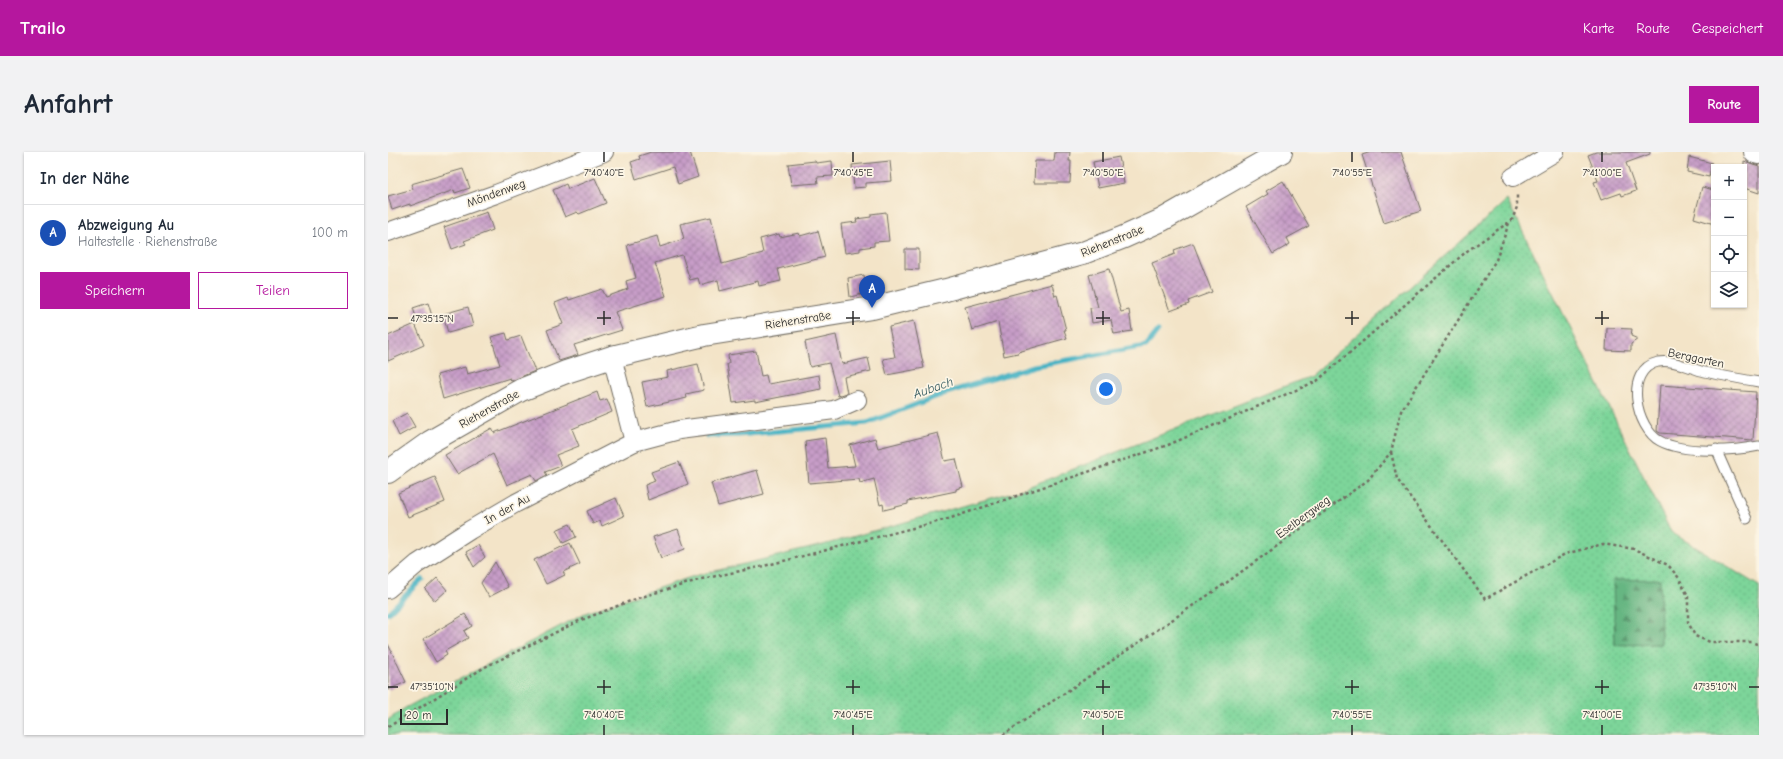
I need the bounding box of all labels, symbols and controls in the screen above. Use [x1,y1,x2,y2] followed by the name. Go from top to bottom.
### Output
[20,17,66,39] text: Trailo
[1583,20,1614,37] text: Karte
[1636,20,1670,37] text: Route
[1692,20,1763,37] text: Gespeichert
[1689,86,1759,123] button: Route
[24,88,113,120] text: Anfahrt
[1711,164,1747,308] map controls
[1711,164,1747,200] button: +
[584,167,624,179] text: 7°40'40"E
[833,167,873,179] text: 7°40'45"E
[1083,167,1123,179] text: 7°40'50"E
[1332,167,1372,179] text: 7°40'55"E
[1583,167,1621,179] text: 7°41'00"E
[40,169,129,188] text: In der Nähe
[465,176,527,210] street label: Möndenweg
[1711,200,1747,236] button: −
[78,216,174,234] text: Abzweigung Au
[1079,222,1145,260] street label: Riehenstraße
[49,225,57,240] text: A
[312,225,348,240] text: 100 m
[78,234,217,249] text: Haltestelle · Riehenstraße
[1711,236,1747,272] button: locate
[40,272,190,309] button: Speichern
[198,272,348,309] button: Teilen
[1711,272,1747,308] button: layers
[859,275,885,308] pin: A
[764,308,832,332] street label: Riehenstraße
[410,313,454,325] text: 47°35'15"N
[1667,345,1725,371] street label: Berggarten
[910,374,955,402] water label: Aubach
[1096,379,1116,399] your location
[457,387,521,431] street label: Riehenstraße
[482,491,532,527] street label: In der Au
[1273,493,1333,541] street label: Eselbergweg
[410,681,454,693] text: 47°35'10"N
[1693,681,1737,693] text: 47°35'10"N
[400,707,448,726] scale bar
[406,709,431,722] text: 20 m
[584,709,624,721] text: 7°40'40"E
[833,709,873,721] text: 7°40'45"E
[1083,709,1123,721] text: 7°40'50"E
[1332,709,1372,721] text: 7°40'55"E
[1583,709,1621,721] text: 7°41'00"E

